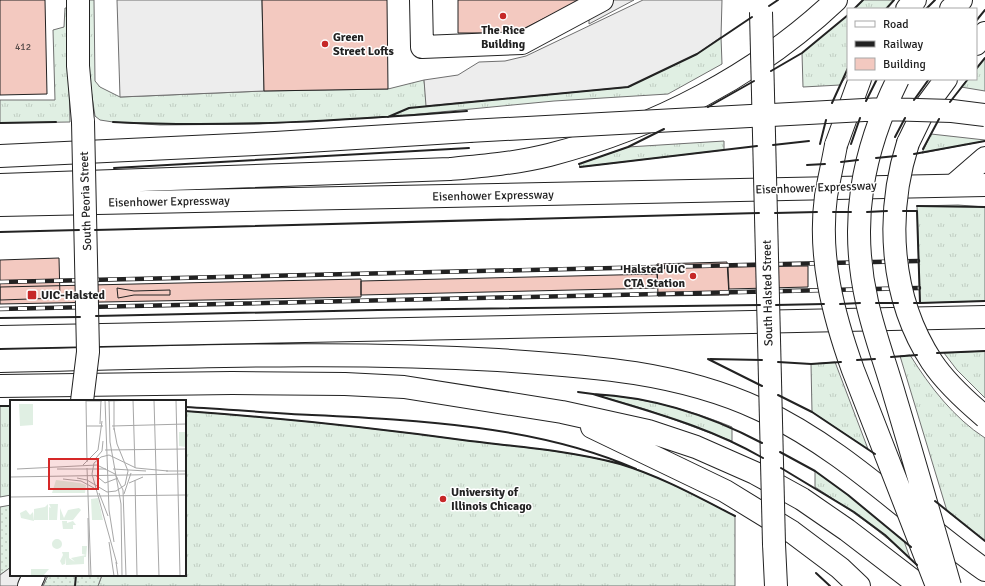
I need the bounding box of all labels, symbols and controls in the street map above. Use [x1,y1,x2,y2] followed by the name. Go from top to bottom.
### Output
[847,8,977,80] legend
[498,11,508,21] marker: The Rice Building
[883,17,909,32] text: Road
[481,23,526,52] place label: The Rice Building
[333,30,394,59] place label: Green Street Lofts
[883,37,923,52] text: Railway
[320,39,330,49] marker: Green Street Lofts
[15,41,31,53] house number: 412
[883,57,926,72] text: Building
[77,151,95,251] street label: South Peoria Street
[755,178,877,198] street label: Eisenhower Expressway
[432,187,554,205] street label: Eisenhower Expressway
[108,193,230,211] street label: Eisenhower Expressway
[760,240,776,346] street label: South Halsted Street
[623,262,686,291] place label: Halsted UIC CTA Station
[688,271,698,281] marker: Halsted UIC CTA Station
[41,288,106,303] place label: UIC-Halsted
[26,289,38,301] marker: UIC-Halsted
[10,400,186,576] inset map
[451,485,532,514] place label: University of Illinois Chicago
[438,494,448,504] marker: University of Illinois Chicago

